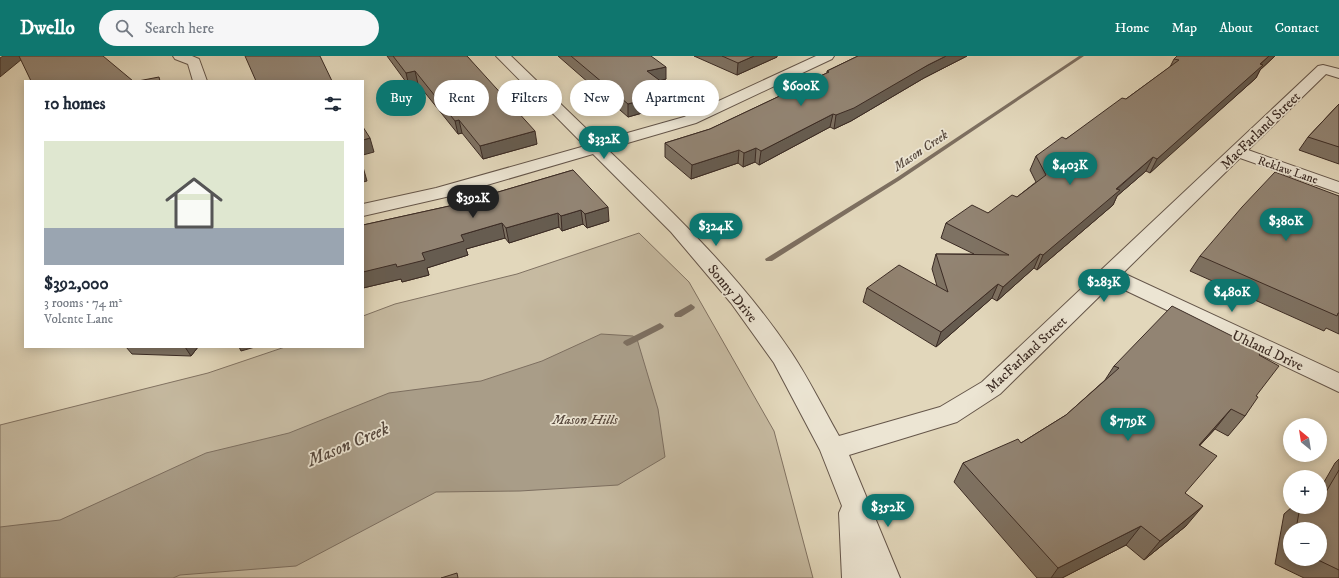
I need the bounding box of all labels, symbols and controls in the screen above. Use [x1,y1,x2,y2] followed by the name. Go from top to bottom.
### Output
[99,10,379,46] search box
[20,17,75,40] text: Dwello
[113,17,135,39] icon: search
[145,19,214,38] text: Search here
[1115,19,1149,37] text: Home
[1171,19,1197,37] text: Map
[1219,19,1253,37] text: About
[1275,19,1319,37] text: Contact
[773,73,829,107] pin: $600K
[783,78,819,94] text: $600K
[376,80,426,116] chip: Buy
[434,80,489,116] chip: Rent
[497,80,562,116] chip: Filters
[570,80,624,116] chip: New
[632,80,719,116] chip: Apartment
[1217,88,1305,173] street label: MacFarland Street
[44,93,106,115] text: 10 homes
[322,93,344,115] icon: filters
[576,126,632,160] pin: $332K
[889,126,951,175] water label: Mason Creek
[588,131,620,147] text: $332K
[1042,152,1098,186] pin: $403K
[1256,153,1320,188] street label: Reklaw Lane
[1052,157,1088,173] text: $403K
[158,167,230,239] icon: home
[445,185,501,219] pin: $392K
[456,190,490,206] text: $392K
[1258,208,1314,242] pin: $380K
[688,213,744,247] pin: $324K
[1269,213,1303,229] text: $380K
[699,218,733,234] text: $324K
[703,261,761,326] street label: Sonny Drive
[1076,269,1132,303] pin: $283K
[44,273,109,295] text: $392,000
[1087,274,1121,290] text: $283K
[1204,279,1260,313] pin: $480K
[1213,284,1251,300] text: $480K
[44,295,122,311] text: 3 rooms · 74 m²
[44,311,113,327] text: Volente Lane
[982,312,1071,397] street label: MacFarland Street
[1229,327,1306,375] street label: Uhland Drive
[1100,408,1156,442] pin: $779K
[551,411,619,429] park label: Mason Hills
[1110,413,1146,429] text: $779K
[302,418,393,473] water label: Mason Creek
[1283,418,1327,462] north arrow
[1283,418,1327,566] map controls
[1283,470,1327,514] button: +
[860,494,916,528] pin: $352K
[871,499,905,515] text: $352K
[1283,522,1327,566] button: −

